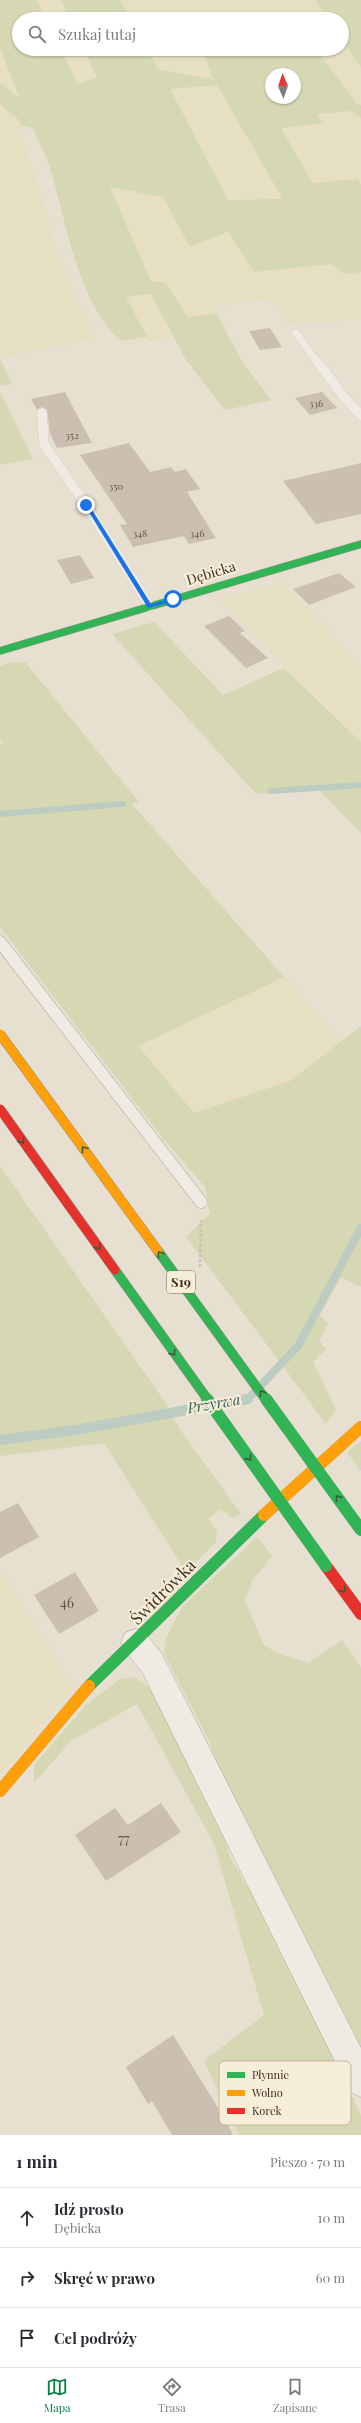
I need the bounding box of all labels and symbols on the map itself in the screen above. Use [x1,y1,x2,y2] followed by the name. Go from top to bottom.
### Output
[265,68,301,104] north arrow
[309,396,323,410] house number: 336
[65,428,79,442] house number: 352
[109,479,123,493] house number: 350
[77,496,95,514] route end
[133,526,147,540] house number: 348
[190,526,204,540] house number: 346
[184,556,238,589] street label: Dębicka
[164,590,182,608] route start
[17,1137,25,1144] one-way arrow
[81,1146,89,1153] one-way arrow
[93,1243,101,1250] one-way arrow
[157,1251,165,1258] one-way arrow
[167,1271,195,1293] road number: S19
[168,1348,175,1355] one-way arrow
[185,1388,242,1418] water label: Przyrwa
[259,1390,266,1397] one-way arrow
[244,1454,251,1461] one-way arrow
[335,1495,343,1502] one-way arrow
[125,1553,200,1629] street label: Świdrówka
[339,1586,346,1593] one-way arrow
[60,1593,74,1612] house number: 46
[118,1829,130,1848] house number: 77
[219,2061,351,2125] legend
[252,2067,289,2082] text: Płynnie
[251,2085,283,2100] text: Wolno
[252,2103,282,2118] text: Korek

